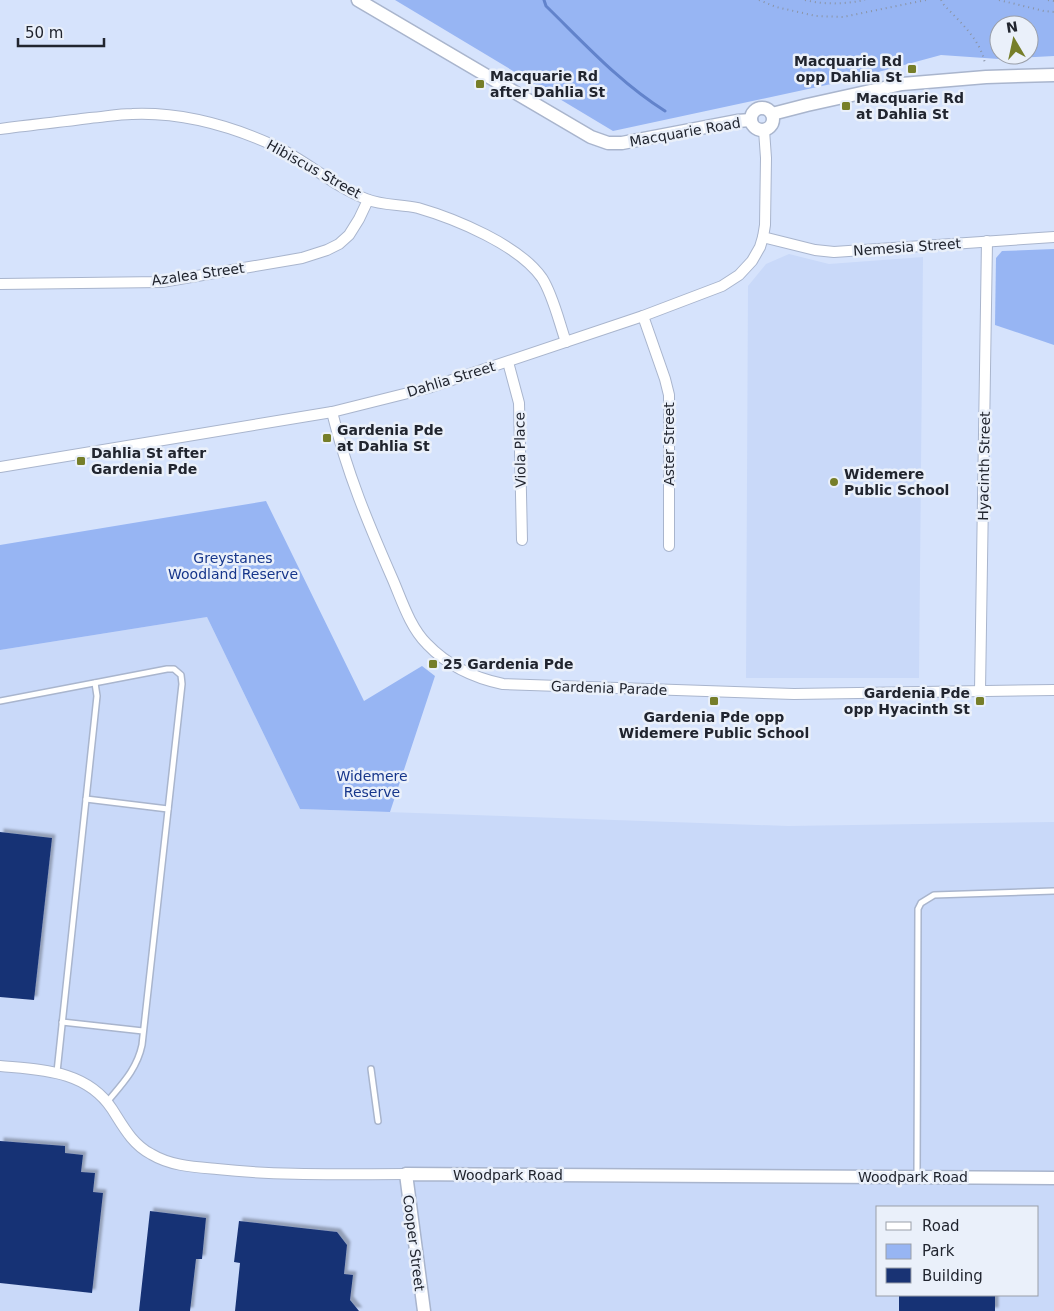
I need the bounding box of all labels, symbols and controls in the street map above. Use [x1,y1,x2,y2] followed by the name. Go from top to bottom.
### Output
[18,15,104,47] scale bar
[989,15,1039,65] north arrow
[1005,18,1019,36] text: N
[25,24,63,42] text: 50 m
[794,53,902,85] place label: Macquarie Rd opp Dahlia St
[906,63,918,75] marker: Macquarie Rd opp Dahlia St
[490,68,606,100] place label: Macquarie Rd after Dahlia St
[474,78,486,90] marker: Macquarie Rd after Dahlia St
[856,90,964,122] place label: Macquarie Rd at Dahlia St
[840,100,852,112] marker: Macquarie Rd at Dahlia St
[628,114,742,150] street label: Macquarie Road
[264,136,364,202] street label: Hibiscus Street
[853,235,962,259] street label: Nemesia Street
[151,259,246,288] street label: Azalea Street
[405,358,498,400] street label: Dahlia Street
[661,402,677,486] street label: Aster Street
[975,411,993,521] street label: Hyacinth Street
[511,412,529,488] street label: Viola Place
[337,422,443,454] place label: Gardenia Pde at Dahlia St
[321,432,333,444] marker: Gardenia Pde at Dahlia St
[91,445,206,477] place label: Dahlia St after Gardenia Pde
[75,455,87,467] marker: Dahlia St after Gardenia Pde
[844,466,949,498] place label: Widemere Public School
[828,476,840,488] marker: Widemere Public School
[168,550,298,582] park label: Greystanes Woodland Reserve
[443,656,574,672] place label: 25 Gardenia Pde
[427,658,439,670] marker: 25 Gardenia Pde
[551,678,667,698] street label: Gardenia Parade
[844,685,970,717] place label: Gardenia Pde opp Hyacinth St
[708,695,720,707] marker: Gardenia Pde opp Widemere Public School
[974,695,986,707] marker: Gardenia Pde opp Hyacinth St
[619,709,809,741] place label: Gardenia Pde opp Widemere Public School
[336,768,408,800] park label: Widemere Reserve
[453,1167,563,1183] street label: Woodpark Road
[858,1169,968,1185] street label: Woodpark Road
[400,1194,428,1293] street label: Cooper Street
[876,1206,1039,1296] legend
[922,1217,960,1235] text: Road
[922,1242,955,1260] text: Park
[922,1267,983,1285] text: Building

